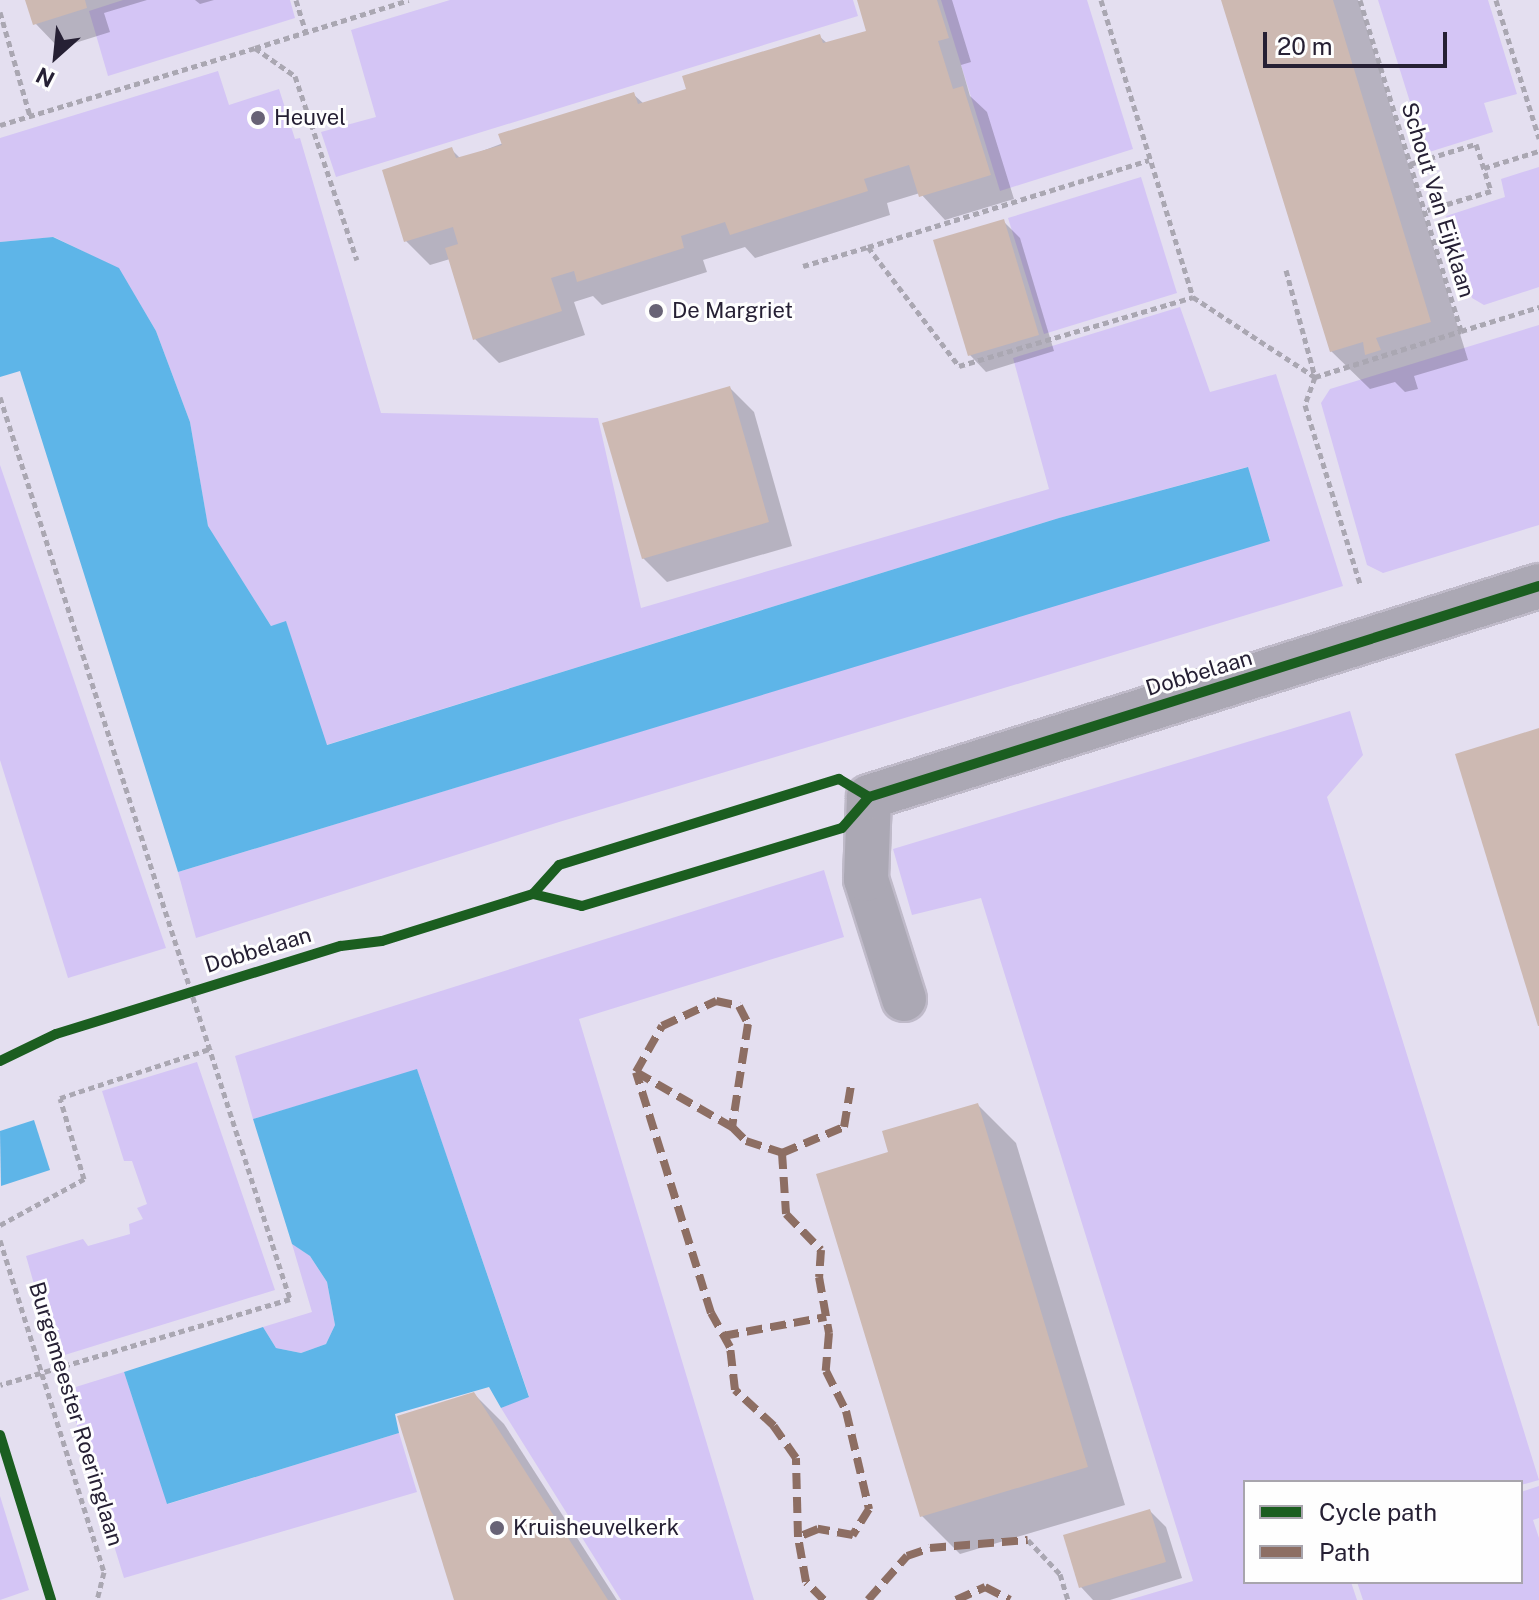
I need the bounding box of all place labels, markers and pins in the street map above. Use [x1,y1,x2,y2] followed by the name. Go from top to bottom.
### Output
[274,105,346,131] place label: Heuvel
[249,109,267,127] marker: Heuvel
[672,298,793,324] place label: De Margriet
[647,302,665,320] marker: De Margriet
[513,1515,679,1541] place label: Kruisheuvelkerk
[488,1519,506,1537] marker: Kruisheuvelkerk

